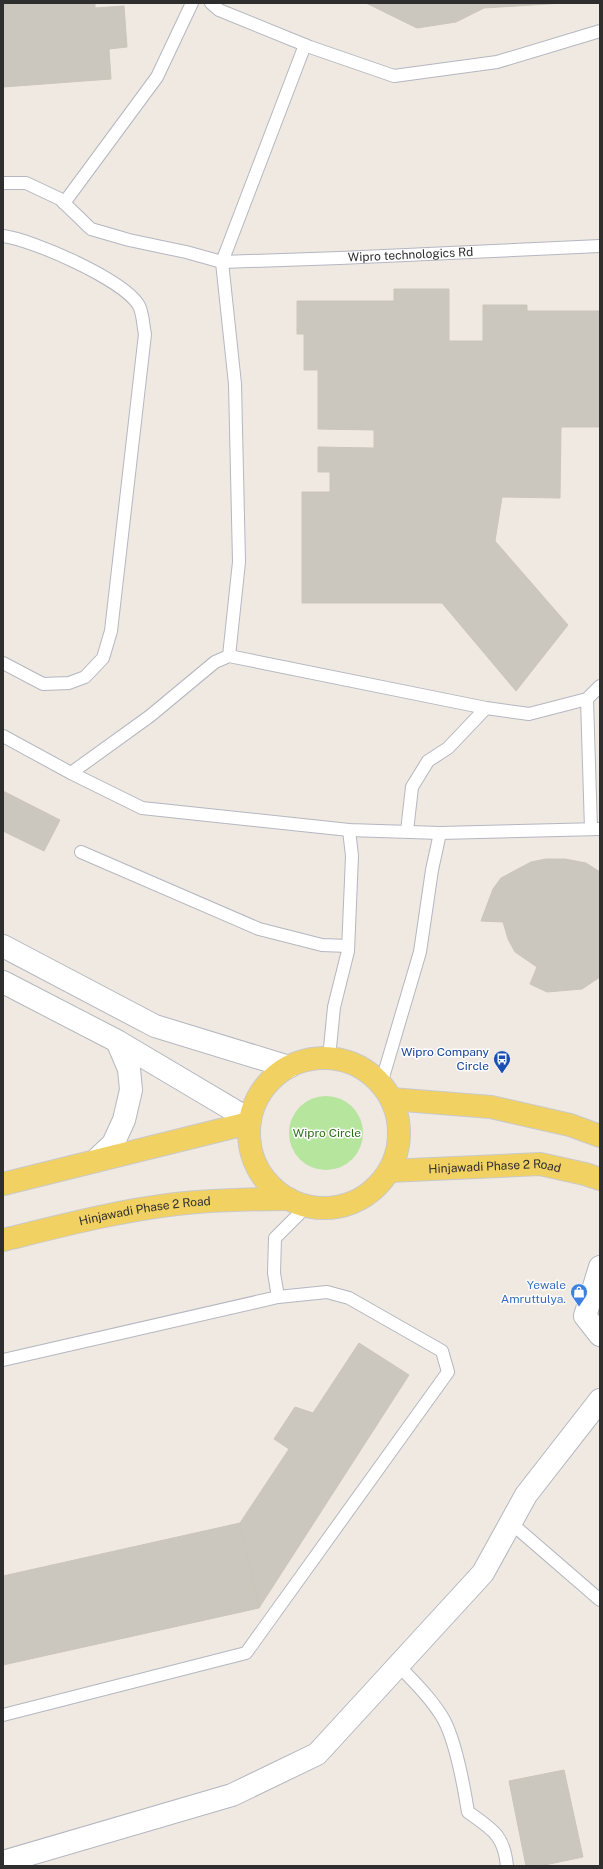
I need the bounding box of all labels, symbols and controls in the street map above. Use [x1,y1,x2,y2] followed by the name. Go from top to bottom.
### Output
[348,245,474,265] street label: Wipro technologics Rd
[401,1045,490,1073] place label: Wipro Company Circle
[492,1049,512,1074] bus stop icon: Wipro Company Circle
[293,1126,361,1140] park label: Wipro Circle
[428,1157,562,1176] street label: Hinjawadi Phase 2 Road
[78,1194,211,1228] street label: Hinjawadi Phase 2 Road
[501,1278,566,1306] place label: Yewale Amruttulya.
[569,1282,589,1307] shop icon: Yewale Amruttulya.

